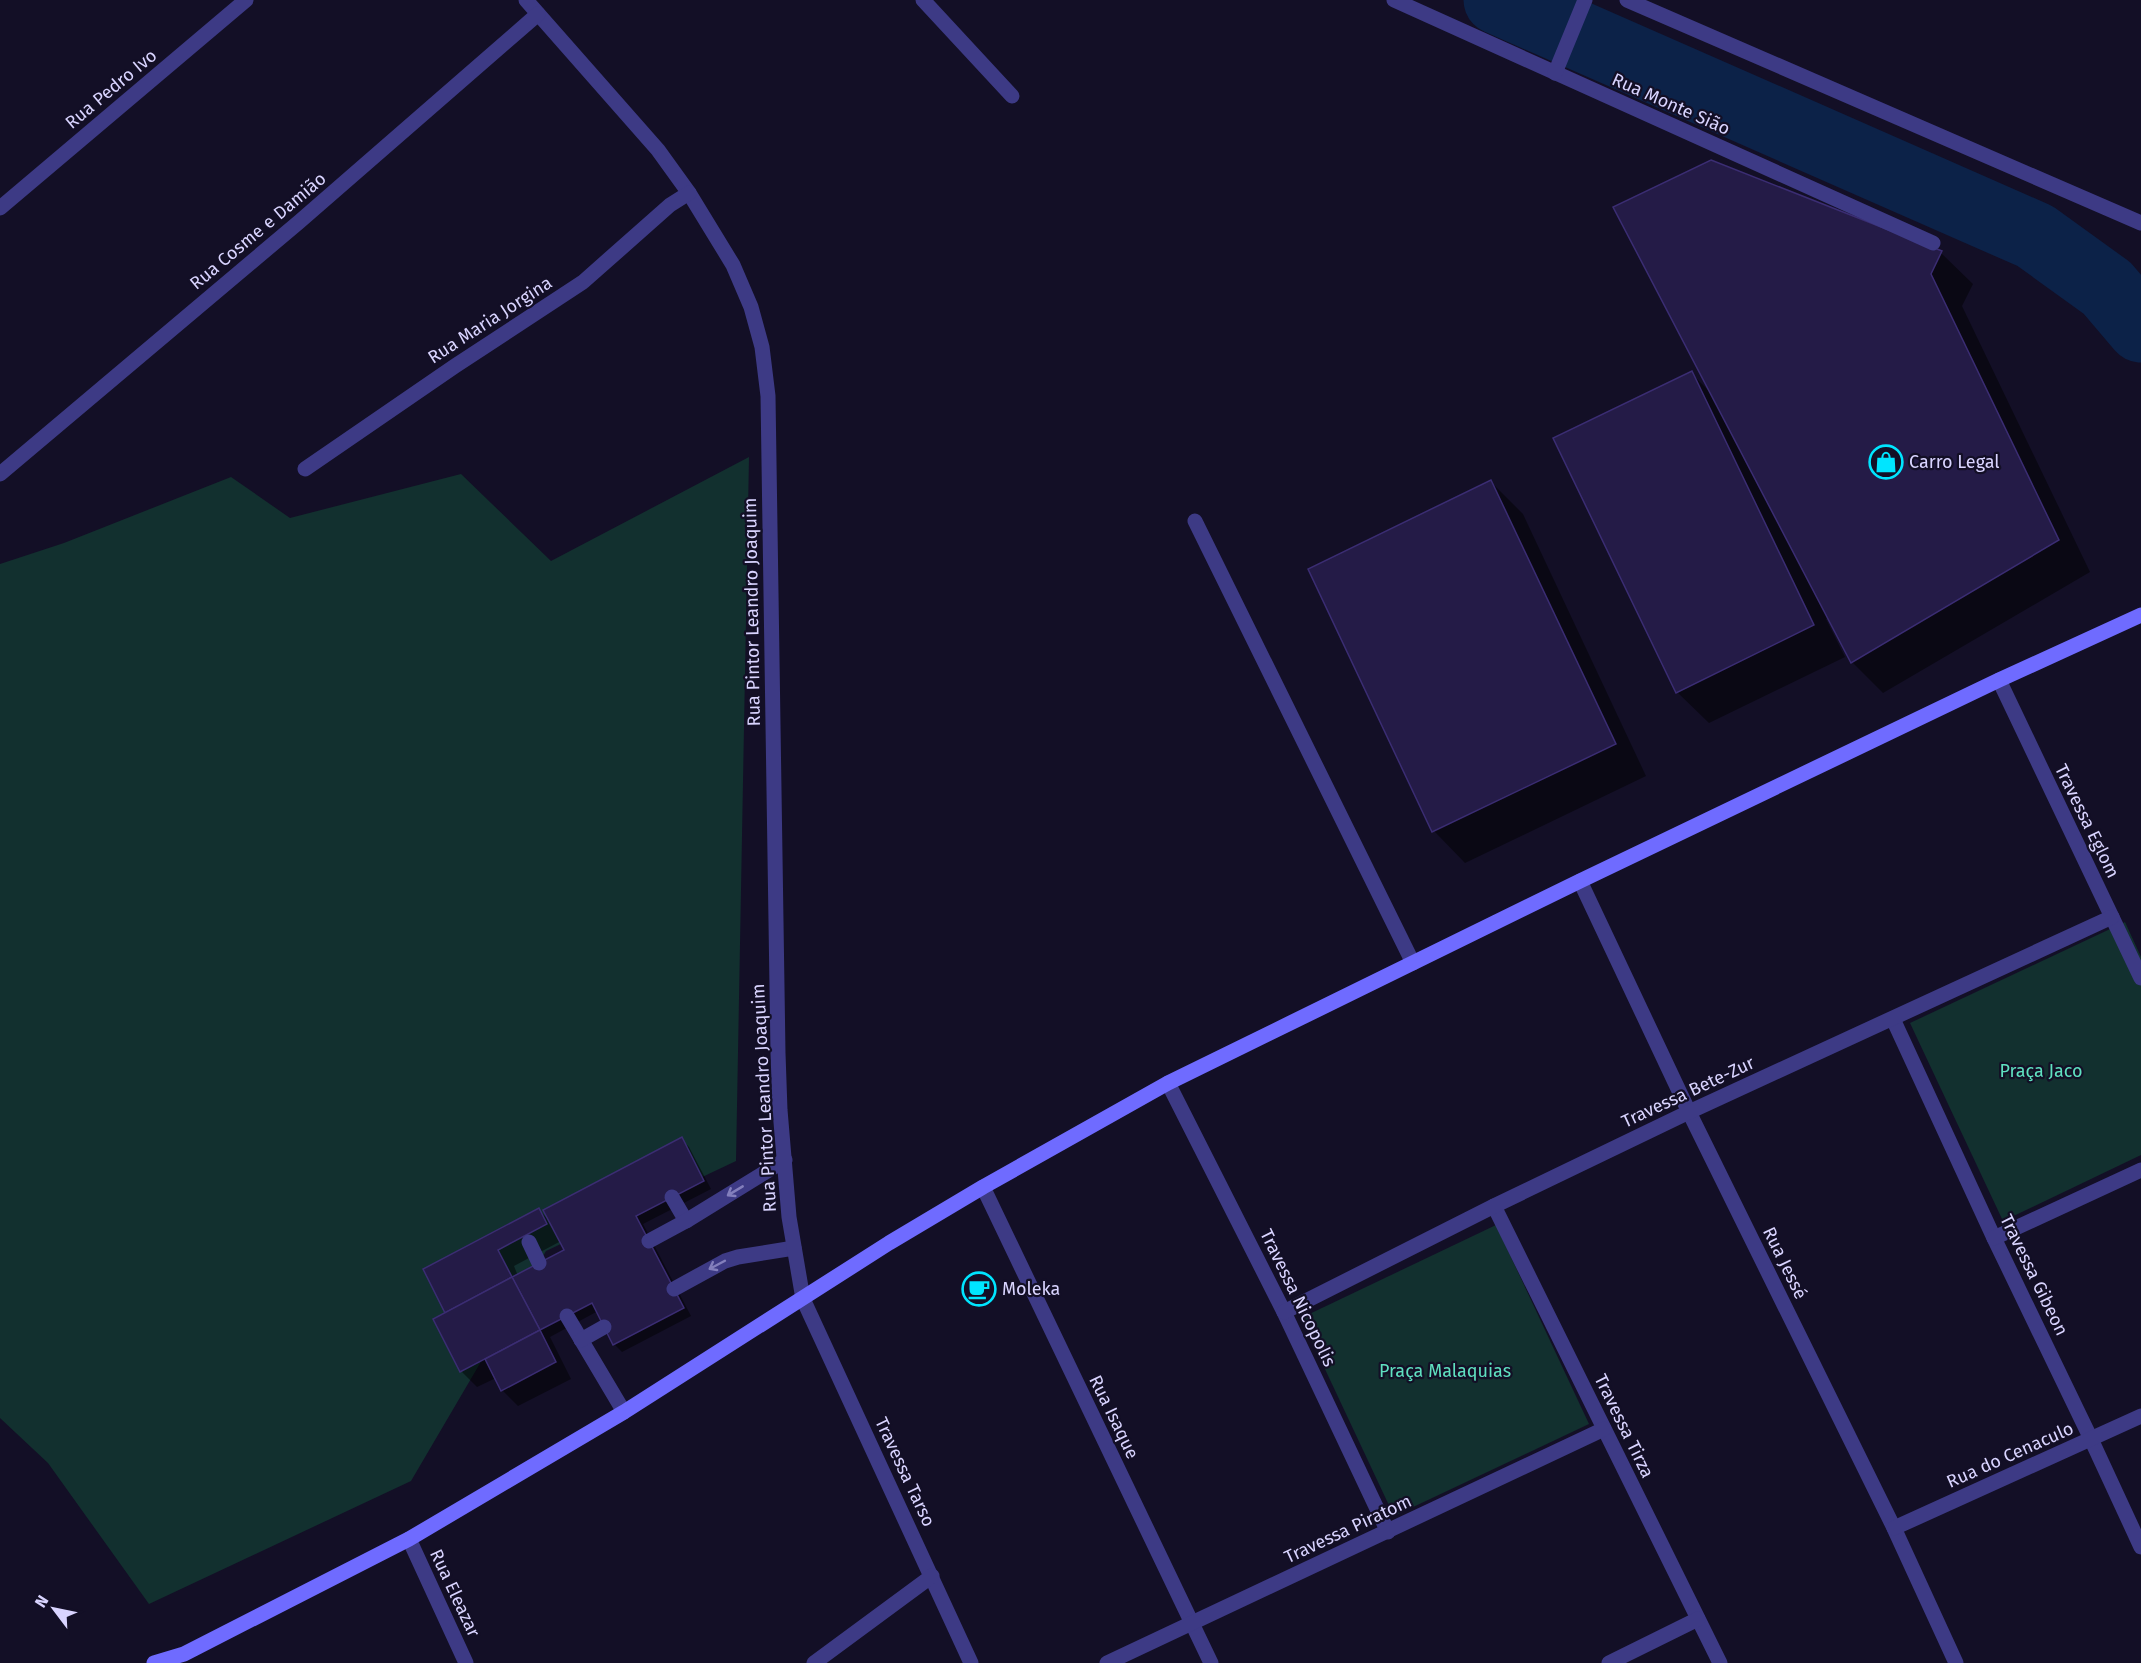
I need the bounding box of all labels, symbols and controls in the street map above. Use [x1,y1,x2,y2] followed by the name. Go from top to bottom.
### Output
[61,44,161,134] street label: Rua Pedro Ivo
[1609,68,1733,140] street label: Rua Monte Sião
[185,168,331,294] street label: Rua Cosme e Damião
[424,272,556,368] street label: Rua Maria Jorgina
[1868,444,1904,480] shop icon: Carro Legal
[1909,451,2000,473] place label: Carro Legal
[739,497,765,727] street label: Rua Pintor Leandro Joaquim
[2050,760,2124,882] street label: Travessa Eglom
[747,983,781,1213] street label: Rua Pintor Leandro Joaquim
[1618,1052,1758,1132] street label: Travessa Bete-Zur
[1999,1060,2083,1082] park label: Praça Jaco
[727,1185,744,1197] one-way arrow
[1995,1211,2073,1339] street label: Travessa Gibeon
[1758,1223,1812,1303] street label: Rua Jessé
[1255,1226,1341,1370] street label: Travessa Nicopolis
[709,1260,727,1272] one-way arrow
[961,1271,997,1307] cafe icon: Moleka
[1002,1278,1060,1300] place label: Moleka
[1379,1360,1511,1382] park label: Praça Malaquias
[1589,1371,1659,1481] street label: Travessa Tirza
[1084,1372,1144,1462] street label: Rua Isaque
[870,1414,940,1530] street label: Travessa Tarso
[1943,1417,2077,1493] street label: Rua do Cenaculo
[1281,1490,1415,1568] street label: Travessa Piratom
[425,1546,485,1640] street label: Rua Eleazar
[24,1579,84,1639] north arrow
[31,1592,53,1611] text: N

